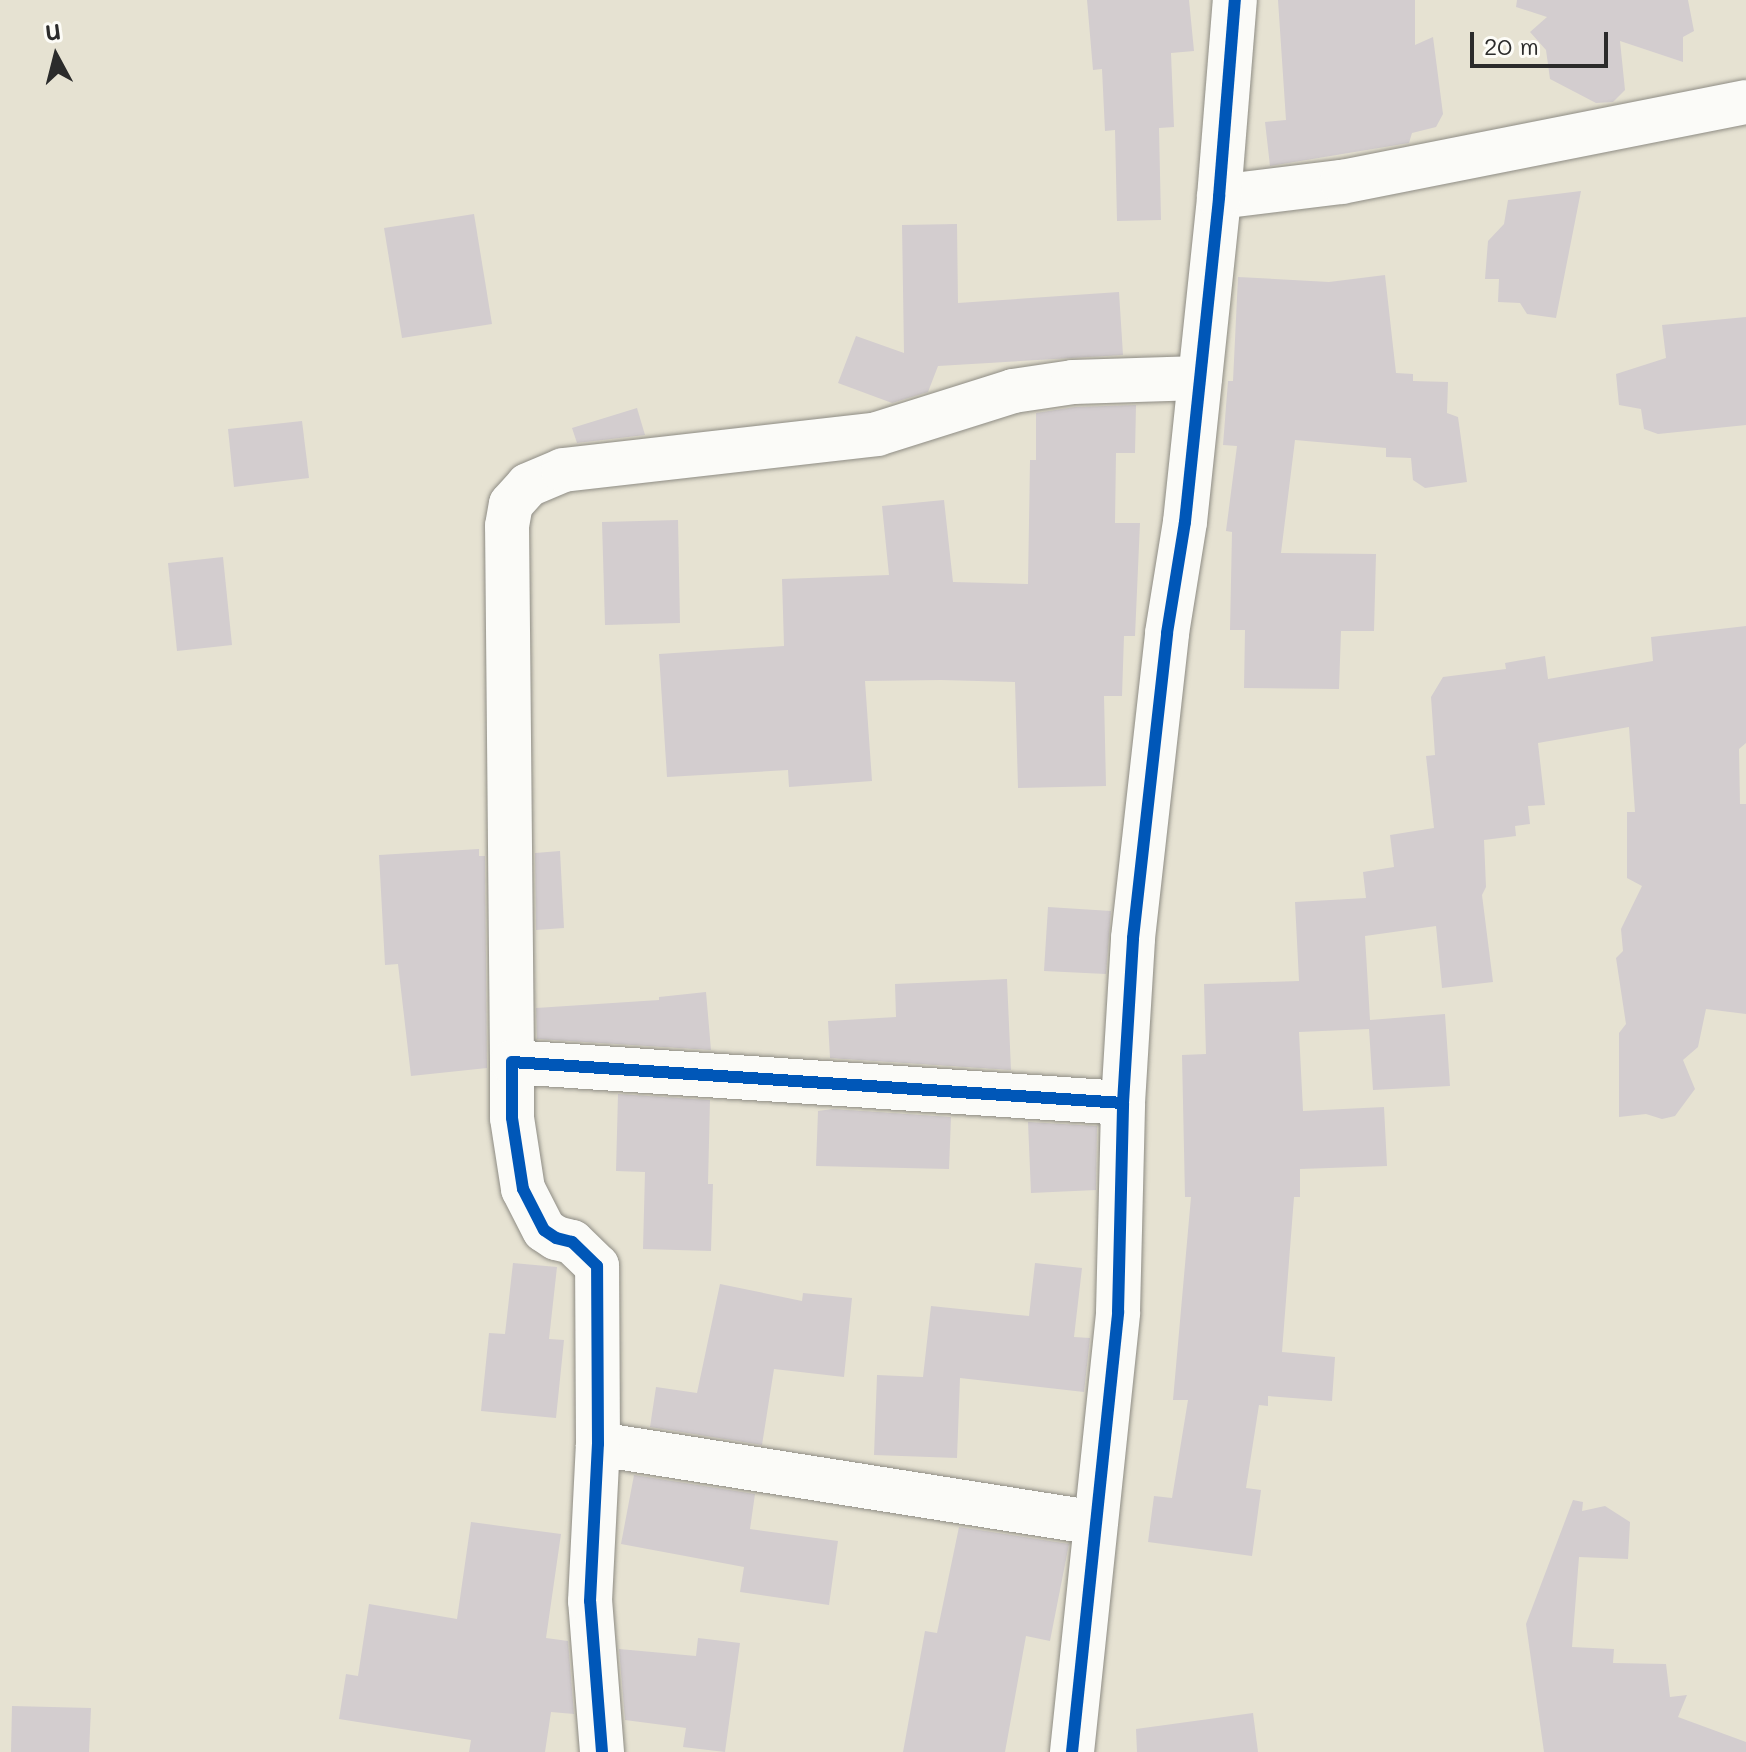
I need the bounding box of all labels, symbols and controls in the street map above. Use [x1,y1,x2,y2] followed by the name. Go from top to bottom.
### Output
[16,16,96,96] north arrow
[44,16,62,47] text: U
[1474,16,1612,66] scale bar
[1484,30,1539,61] text: 20 m

